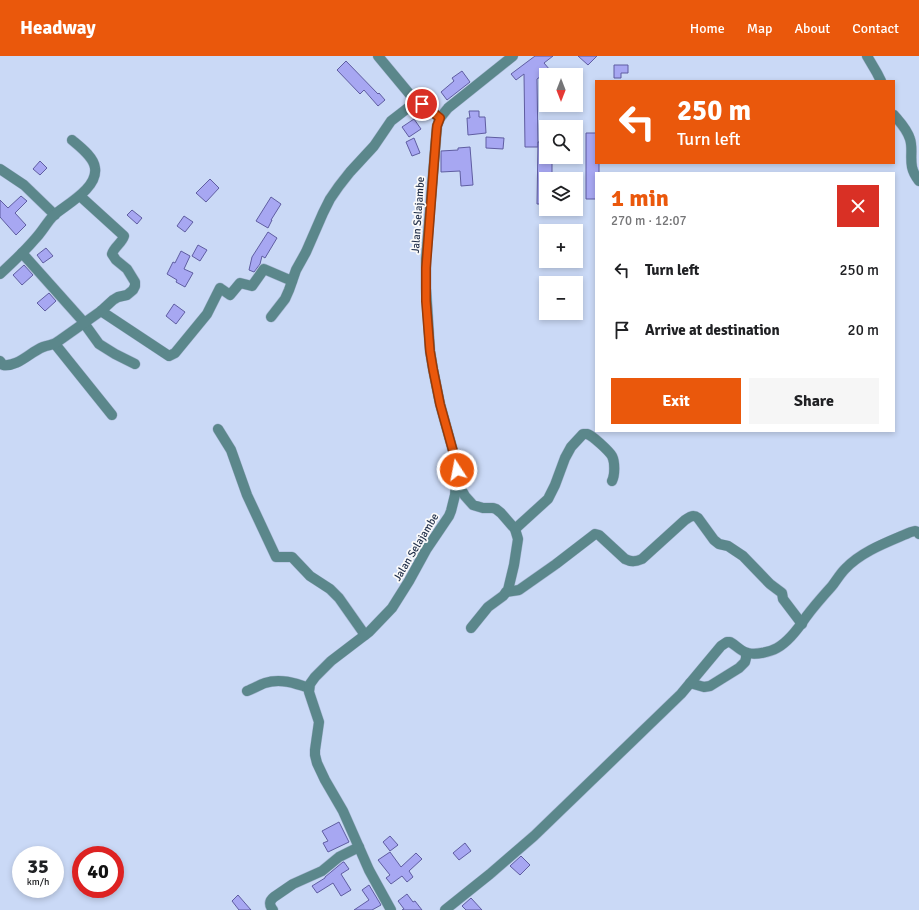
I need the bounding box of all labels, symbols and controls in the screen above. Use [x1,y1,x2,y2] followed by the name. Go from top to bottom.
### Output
[20,16,96,40] text: Headway
[690,20,725,37] text: Home
[747,20,772,37] text: Map
[794,20,830,37] text: About
[852,20,899,37] text: Contact
[539,68,583,112] north arrow
[539,68,583,320] map controls
[405,87,439,121] pin
[411,93,433,115] icon: arrive
[677,94,751,128] text: 250 m
[611,96,663,148] icon: left
[539,120,583,164] button: search
[677,128,740,150] text: Turn left
[539,172,583,216] button: layers
[409,176,427,254] street label: Jalan Selajambe
[611,183,669,213] text: 1 min
[837,185,879,227] button: close
[611,213,687,229] text: 270 m · 12:07
[539,224,583,268] button: +
[611,259,633,281] icon: left
[645,261,699,279] text: Turn left
[839,261,879,279] text: 250 m
[539,276,583,320] button: −
[611,319,633,341] icon: arrive
[645,321,780,339] text: Arrive at destination
[848,321,879,339] text: 20 m
[611,378,741,424] button: Exit
[749,378,879,424] button: Share
[436,449,478,491] position arrow
[391,511,441,583] street label: Jalan Selajambe
[72,846,124,898] speed limit sign: 40
[27,854,49,879] text: 35
[27,876,49,888] text: km/h

